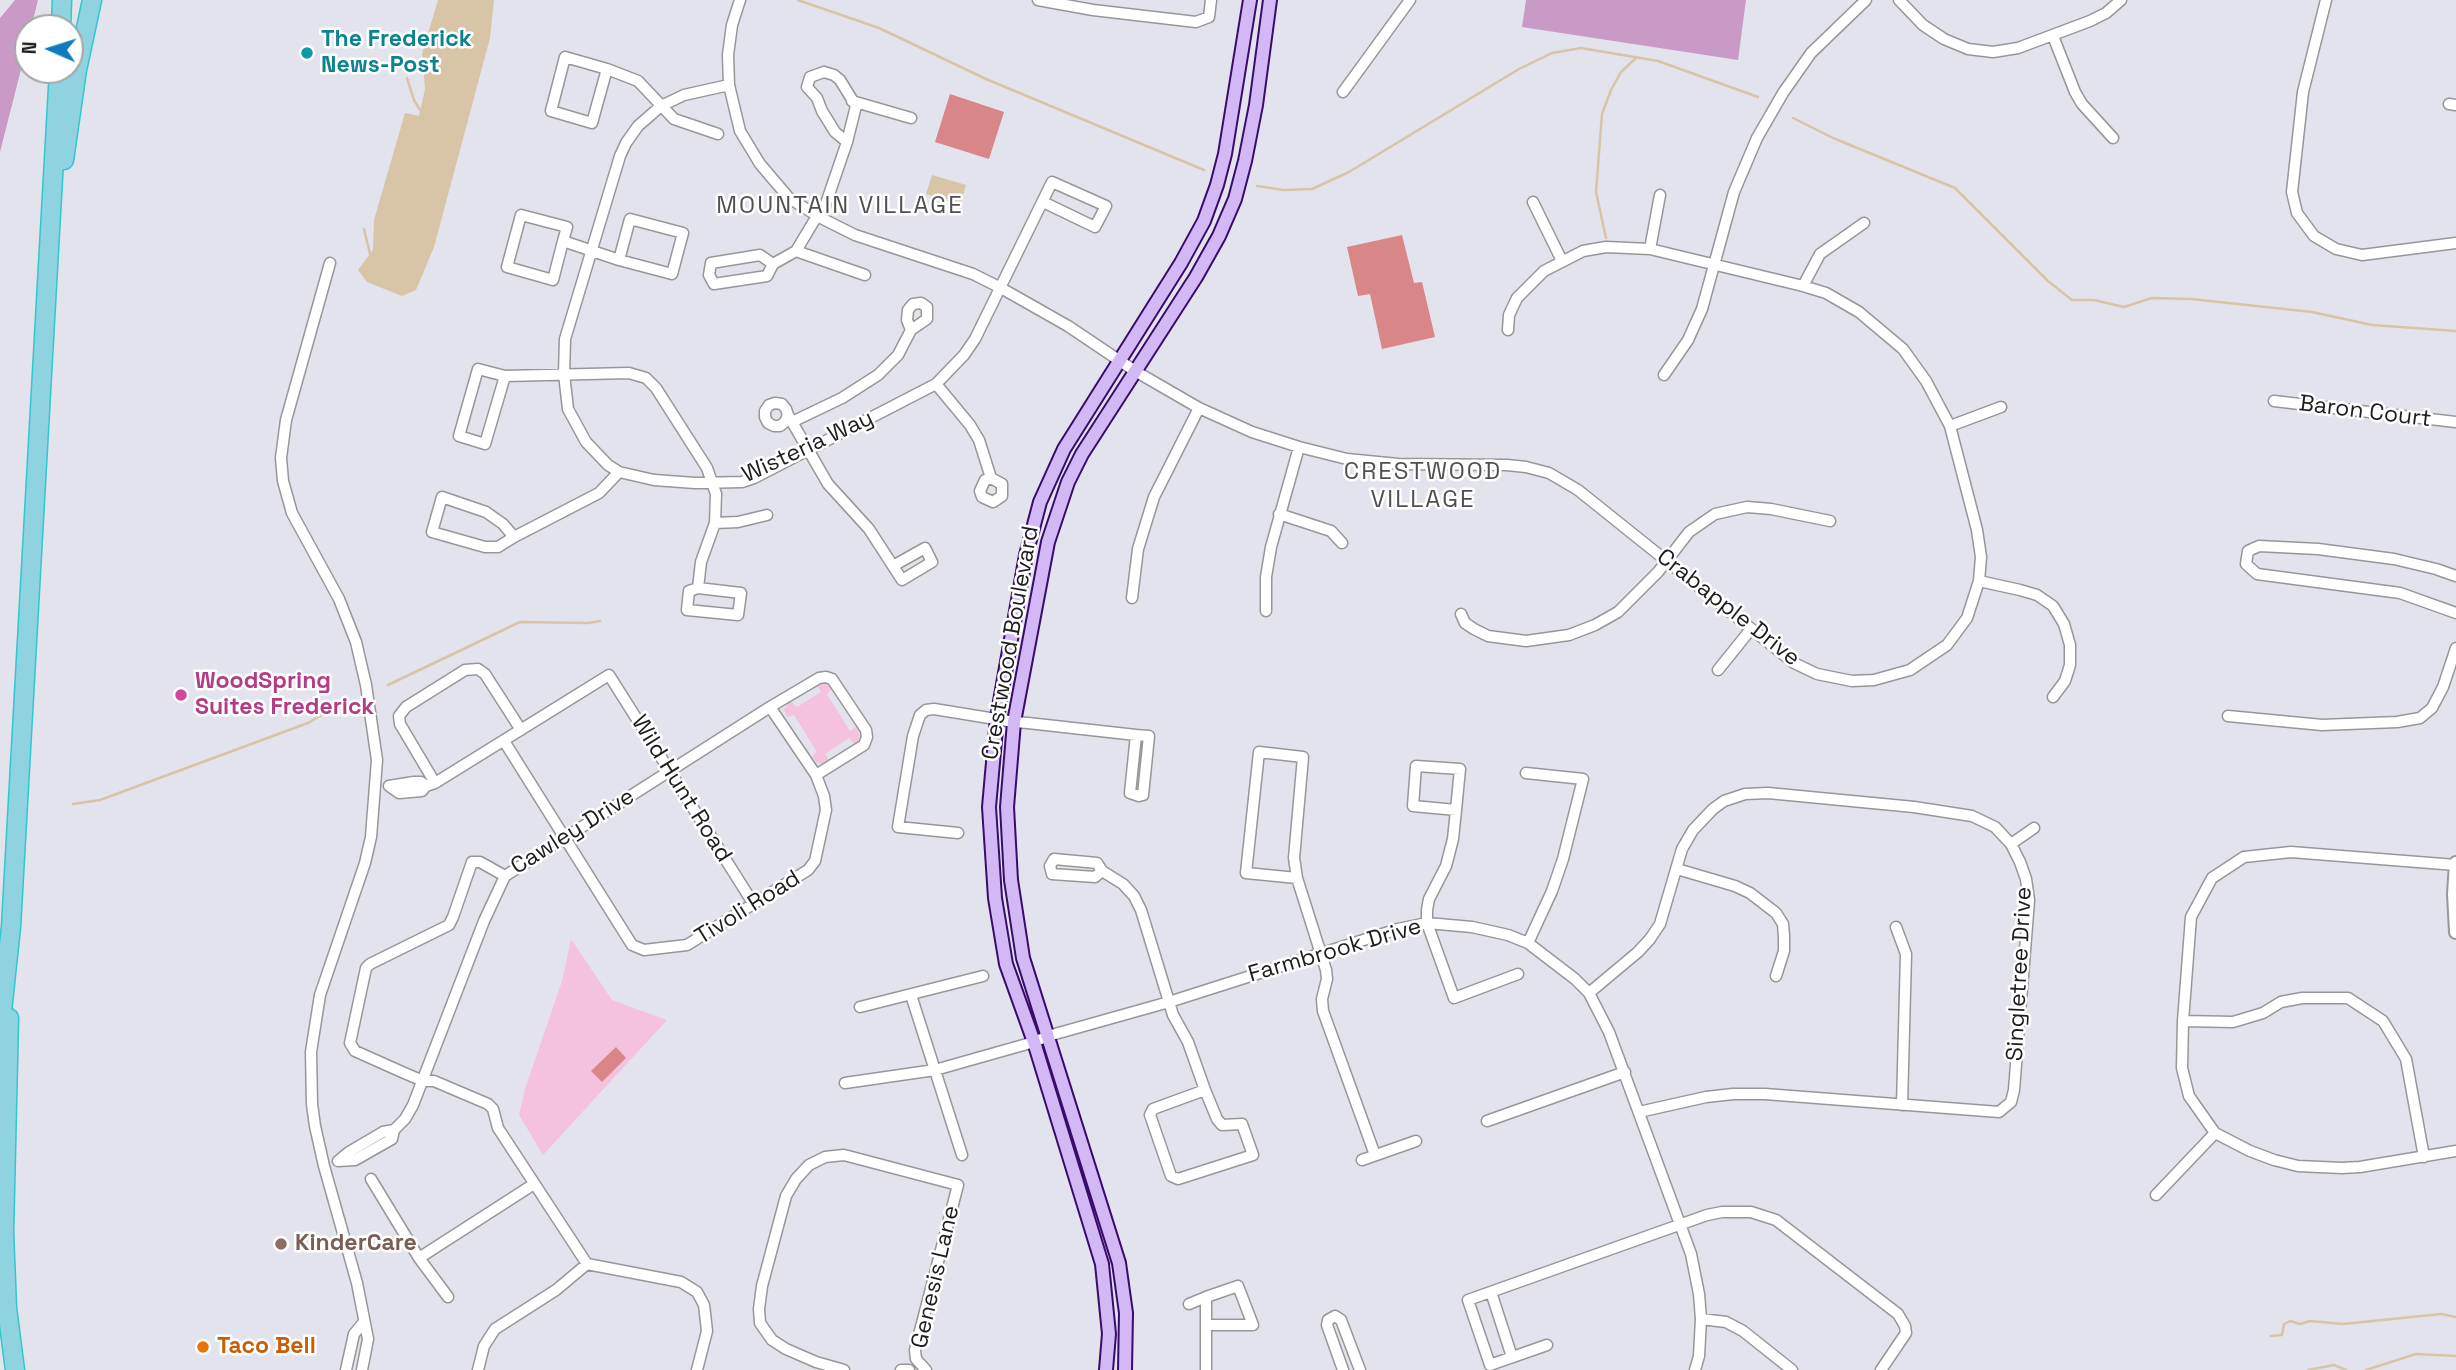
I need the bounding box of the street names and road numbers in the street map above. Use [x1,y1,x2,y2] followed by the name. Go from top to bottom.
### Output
[2297,390,2433,434] street label: Baron Court
[738,405,878,489] street label: Wisteria Way
[977,524,1045,762] street label: Crestwood Boulevard
[1651,544,1805,672] street label: Crabapple Drive
[625,710,737,868] street label: Wild Hunt Road
[506,783,640,881] street label: Cawley Drive
[690,865,806,951] street label: Tivoli Road
[2002,886,2038,1062] street label: Singletree Drive
[1245,913,1425,989] street label: Farmbrook Drive
[906,1203,966,1351] street label: Genesis Lane

